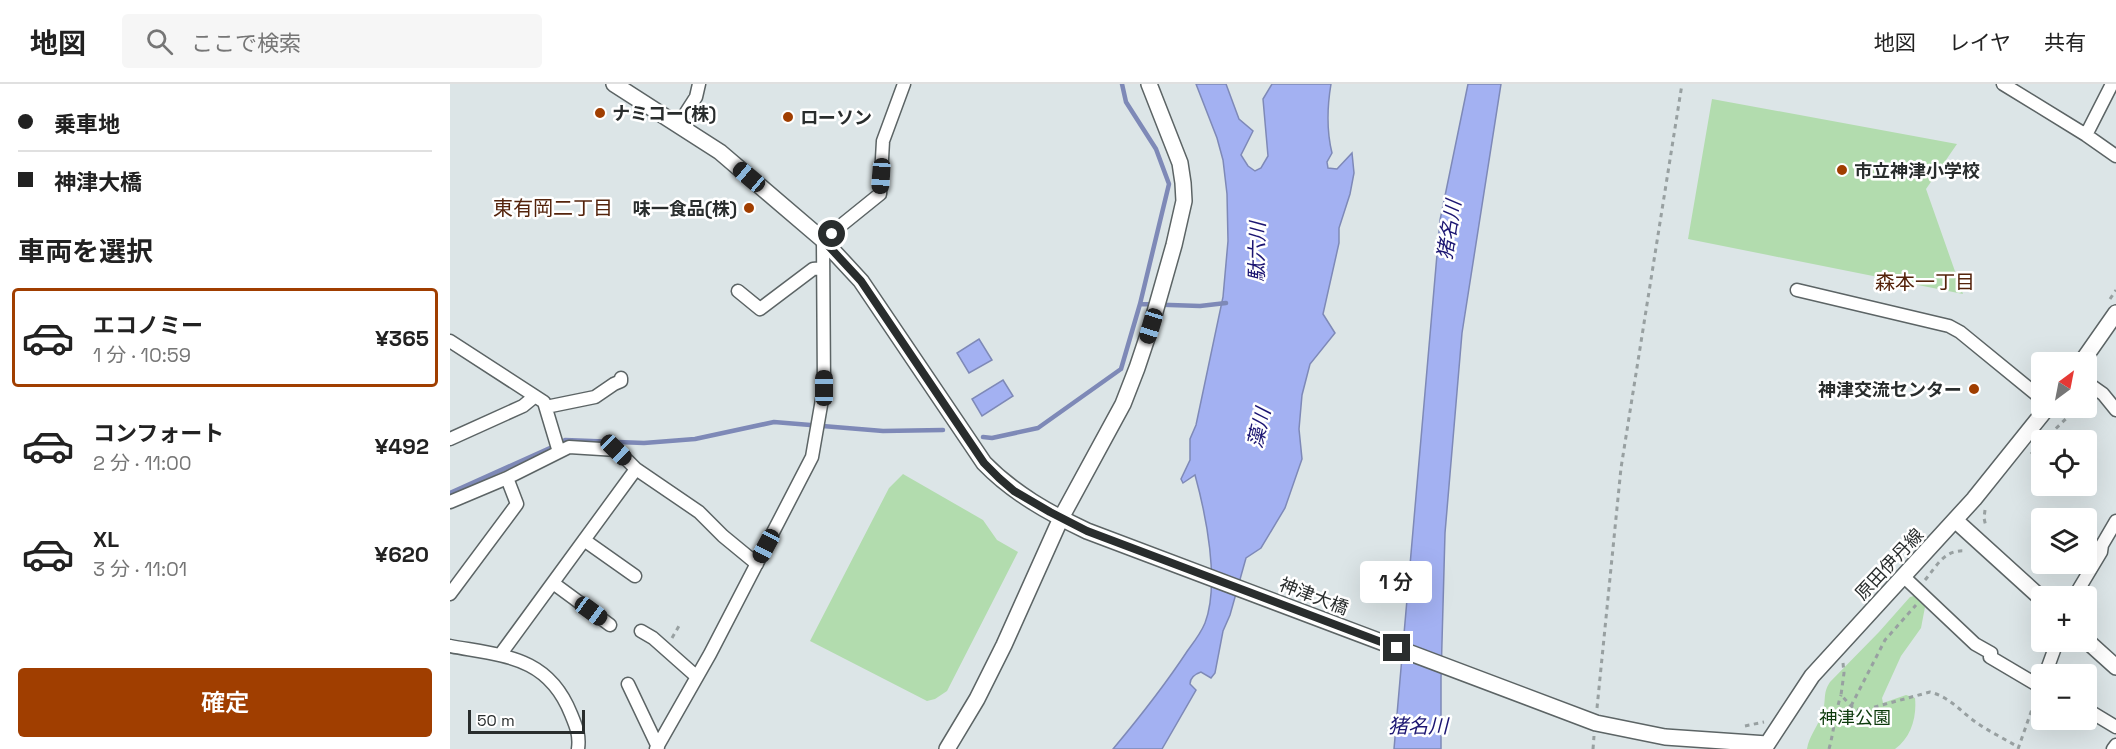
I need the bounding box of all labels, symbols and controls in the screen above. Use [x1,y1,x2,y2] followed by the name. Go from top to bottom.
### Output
[122,14,542,68] search box
[30,25,86,61] text: 地図
[143,25,176,58] icon: search
[191,29,301,57] text: ここで検索
[1874,29,1916,56] text: 地図
[1949,29,2011,56] text: レイヤ
[2044,29,2086,56] text: 共有
[612,102,716,125] place label: ナミコー(株)
[593,106,607,120] marker: ナミコー(株)
[800,106,872,129] place label: ローソン
[54,110,120,138] text: 乗車地
[781,110,795,124] marker: ローソン
[871,157,891,195] car
[729,159,769,195] car
[1854,159,1980,182] place label: 市立神津小学校
[1835,163,1849,177] marker: 市立神津小学校
[54,168,142,196] text: 神津大橋
[493,195,613,221] district label: 東有岡二丁目
[1431,196,1467,262] water label: 猪名川
[633,197,737,220] place label: 味一食品(株)
[742,201,756,215] marker: 味一食品(株)
[818,220,845,247] route start
[1243,220,1271,282] water label: 駄六川
[18,234,153,269] text: 車両を選択
[1875,269,1975,295] district label: 森本一丁目
[1137,306,1165,346] car
[21,311,75,365] icon: car
[93,311,203,339] text: エコノミー
[375,324,429,352] text: ¥365
[93,342,191,368] text: 1 分 · 10:59
[2031,352,2097,418] north arrow
[2031,352,2097,730] map controls
[815,370,833,406] car
[1818,378,1962,401] place label: 神津交流センター
[1967,382,1981,396] marker: 神津交流センター
[1242,404,1277,450] water label: 藻川
[21,419,75,473] icon: car
[93,419,224,447] text: コンフォート
[2031,430,2097,496] button: locate
[597,431,635,469] car
[375,432,429,460] text: ¥492
[93,450,192,476] text: 2 分 · 11:00
[2031,508,2097,574] button: layers
[1850,523,1928,605] street label: 原田伊丹線
[93,525,119,553] text: XL
[750,526,782,566] car
[21,527,75,581] icon: car
[375,540,429,568] text: ¥620
[93,556,187,582] text: 3 分 · 11:01
[1361,561,1433,603] callout: 1 分
[1379,569,1413,595] text: 1 分
[1276,572,1352,620] street label: 神津大橋
[2031,586,2097,652] button: +
[571,593,611,629] car
[1383,634,1410,661] route end
[2031,664,2097,730] button: −
[18,668,432,737] button: 確定
[1819,706,1891,729] park label: 神津公園
[468,707,585,734] scale bar
[477,710,515,731] text: 50 m
[1388,713,1450,739] water label: 猪名川

